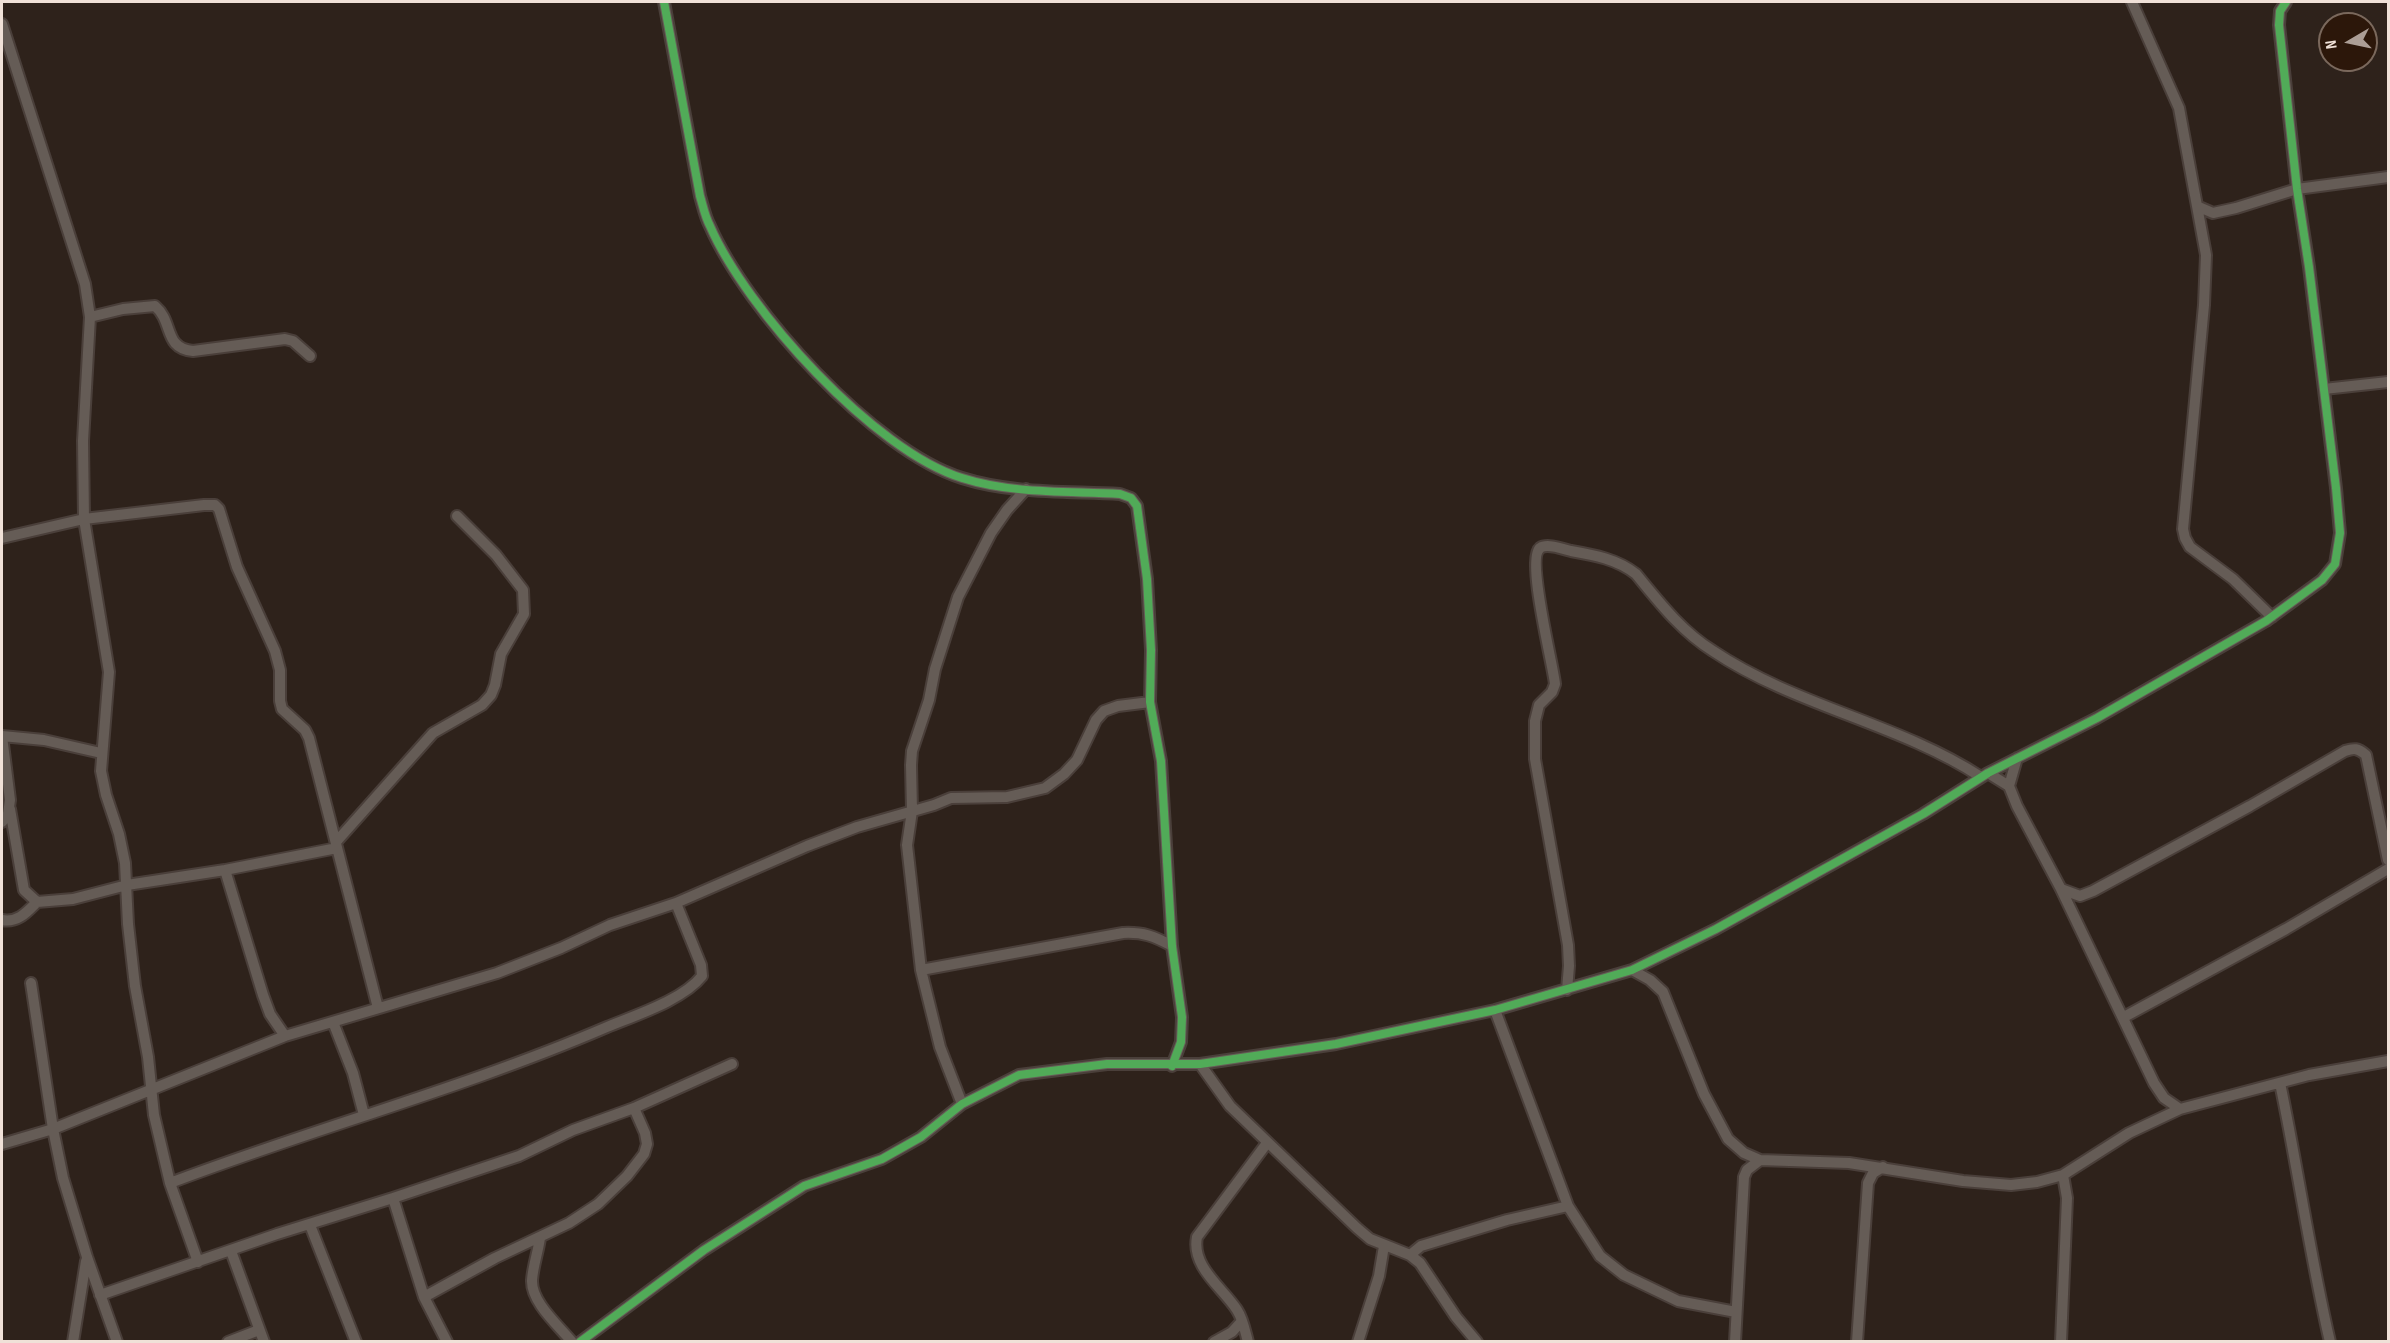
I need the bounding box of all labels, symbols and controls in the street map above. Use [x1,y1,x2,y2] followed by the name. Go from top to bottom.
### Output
[2318,12,2378,72] north arrow
[2322,39,2342,50] text: N

